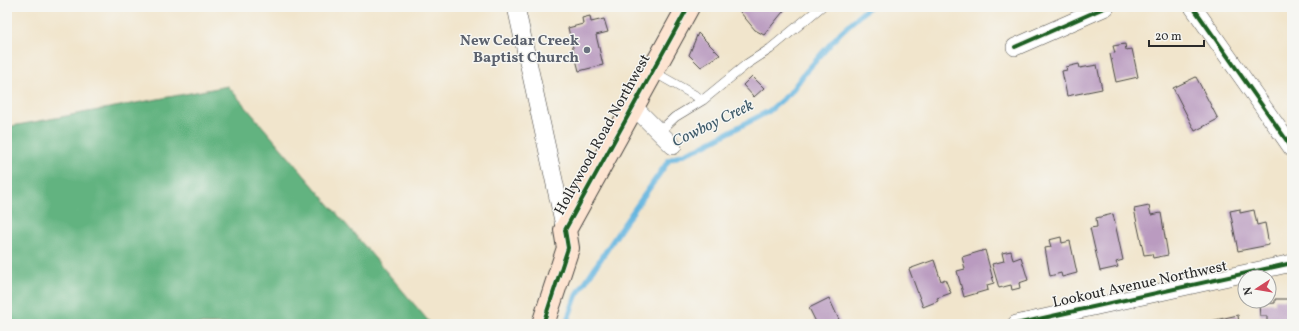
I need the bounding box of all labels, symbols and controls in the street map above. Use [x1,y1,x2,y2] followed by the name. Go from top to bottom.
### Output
[1149,22,1204,48] scale bar
[1155,29,1182,45] text: 20 m
[460,31,579,69] place label: New Cedar Creek Baptist Church
[582,45,592,55] marker: New Cedar Creek Baptist Church
[550,51,656,219] street label: Hollywood Road Northwest
[669,95,758,153] water label: Cowboy Creek
[1051,256,1229,314] street label: Lookout Avenue Northwest
[1237,269,1277,309] north arrow
[1241,285,1257,296] text: N

